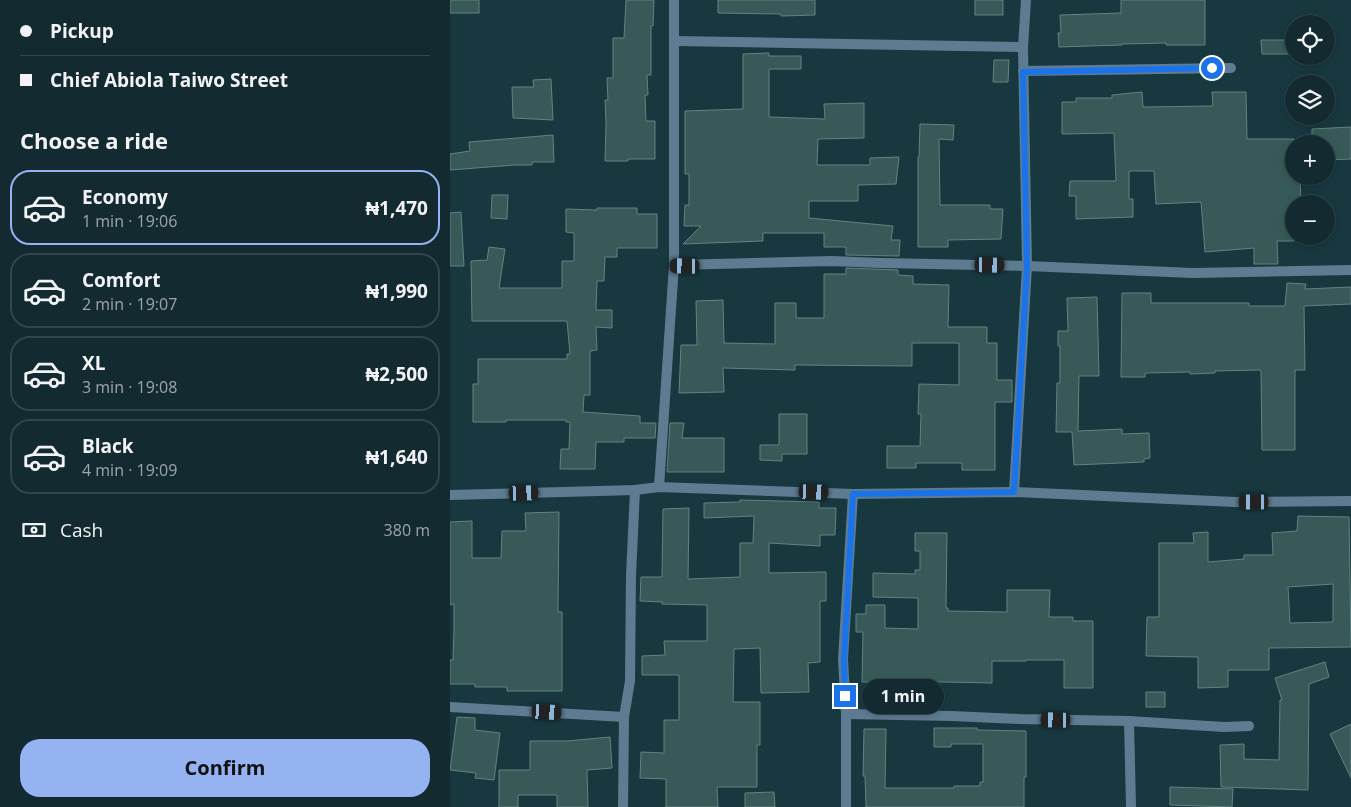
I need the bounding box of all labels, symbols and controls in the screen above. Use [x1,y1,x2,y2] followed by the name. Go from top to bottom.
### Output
[1285,15,1335,245] map controls
[1285,15,1335,65] button: locate
[50,18,114,44] text: Pickup
[1201,57,1223,79] route start
[50,67,288,93] text: Chief Abiola Taiwo Street
[1285,75,1335,125] button: layers
[20,125,168,155] text: Choose a ride
[1285,135,1335,185] button: +
[82,184,168,210] text: Economy
[22,185,67,230] icon: car
[365,195,428,221] text: ₦1,470
[1285,195,1335,245] button: −
[82,210,177,232] text: 1 min · 19:06
[974,257,1005,273] car
[669,258,700,274] car
[82,267,161,293] text: Comfort
[22,268,67,313] icon: car
[365,278,428,304] text: ₦1,990
[82,293,177,315] text: 2 min · 19:07
[82,350,105,376] text: XL
[22,351,67,396] icon: car
[365,361,428,387] text: ₦2,500
[82,376,177,398] text: 3 min · 19:08
[82,433,134,459] text: Black
[22,434,67,479] icon: car
[365,444,428,470] text: ₦1,640
[82,459,177,481] text: 4 min · 19:09
[798,484,829,500] car
[508,485,539,501] car
[1239,495,1269,510] car
[20,516,48,544] icon: cash
[60,517,103,543] text: Cash
[384,519,430,541] text: 380 m
[862,678,945,714] callout: 1 min
[834,685,856,707] route end
[881,685,925,707] text: 1 min
[531,704,562,720] car
[1040,712,1071,728] car
[20,739,430,797] button: Confirm

